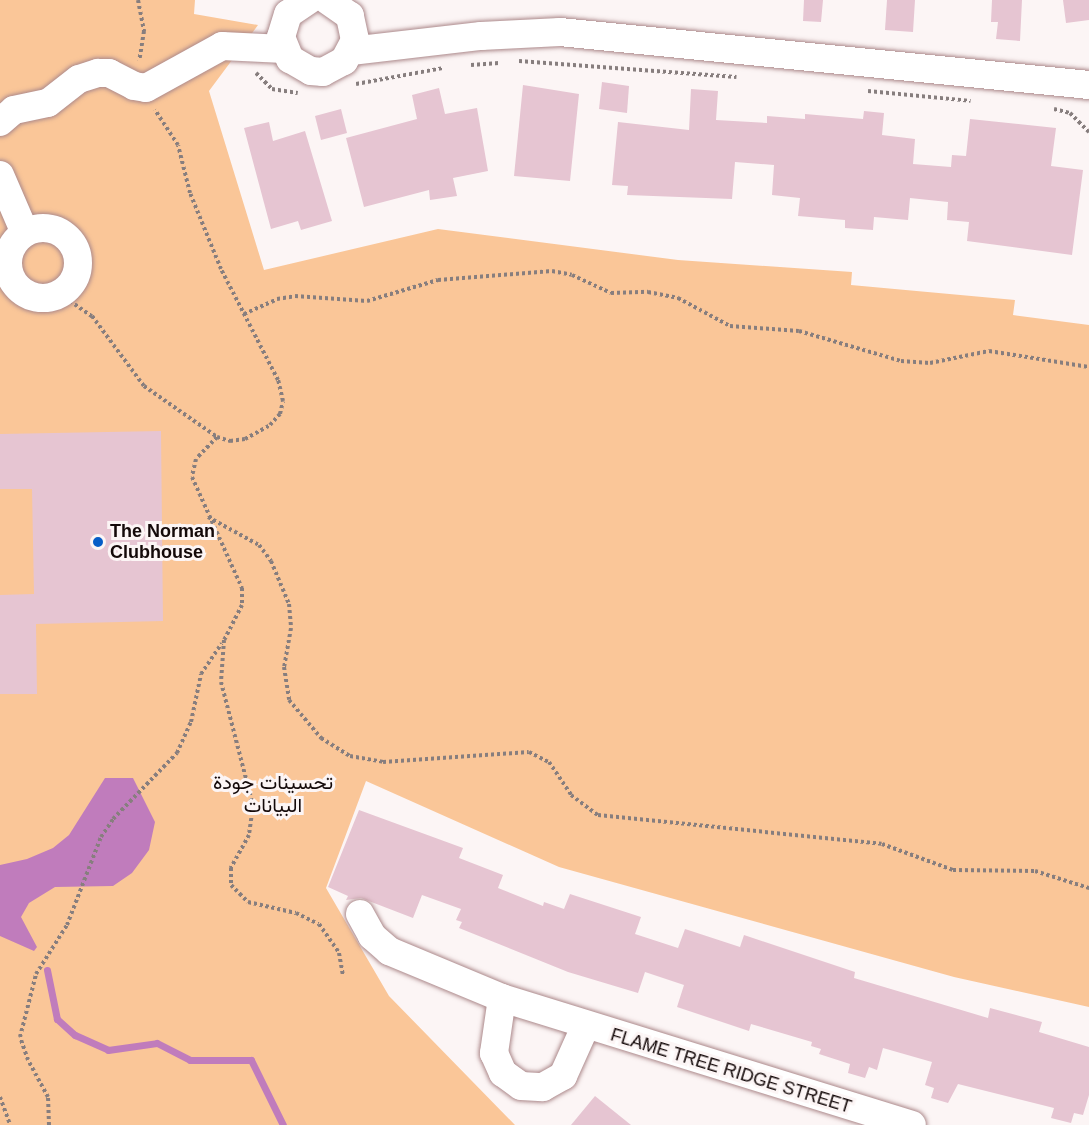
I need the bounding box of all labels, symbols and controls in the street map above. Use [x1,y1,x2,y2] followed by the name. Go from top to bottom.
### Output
[110,521,215,564] place label: The Norman Clubhouse
[91,535,105,549] marker: The Norman Clubhouse
[213,770,333,817] district label: تحسينات جودة البيانات
[608,1024,854,1118] street label: FLAME TREE RIDGE STREET

